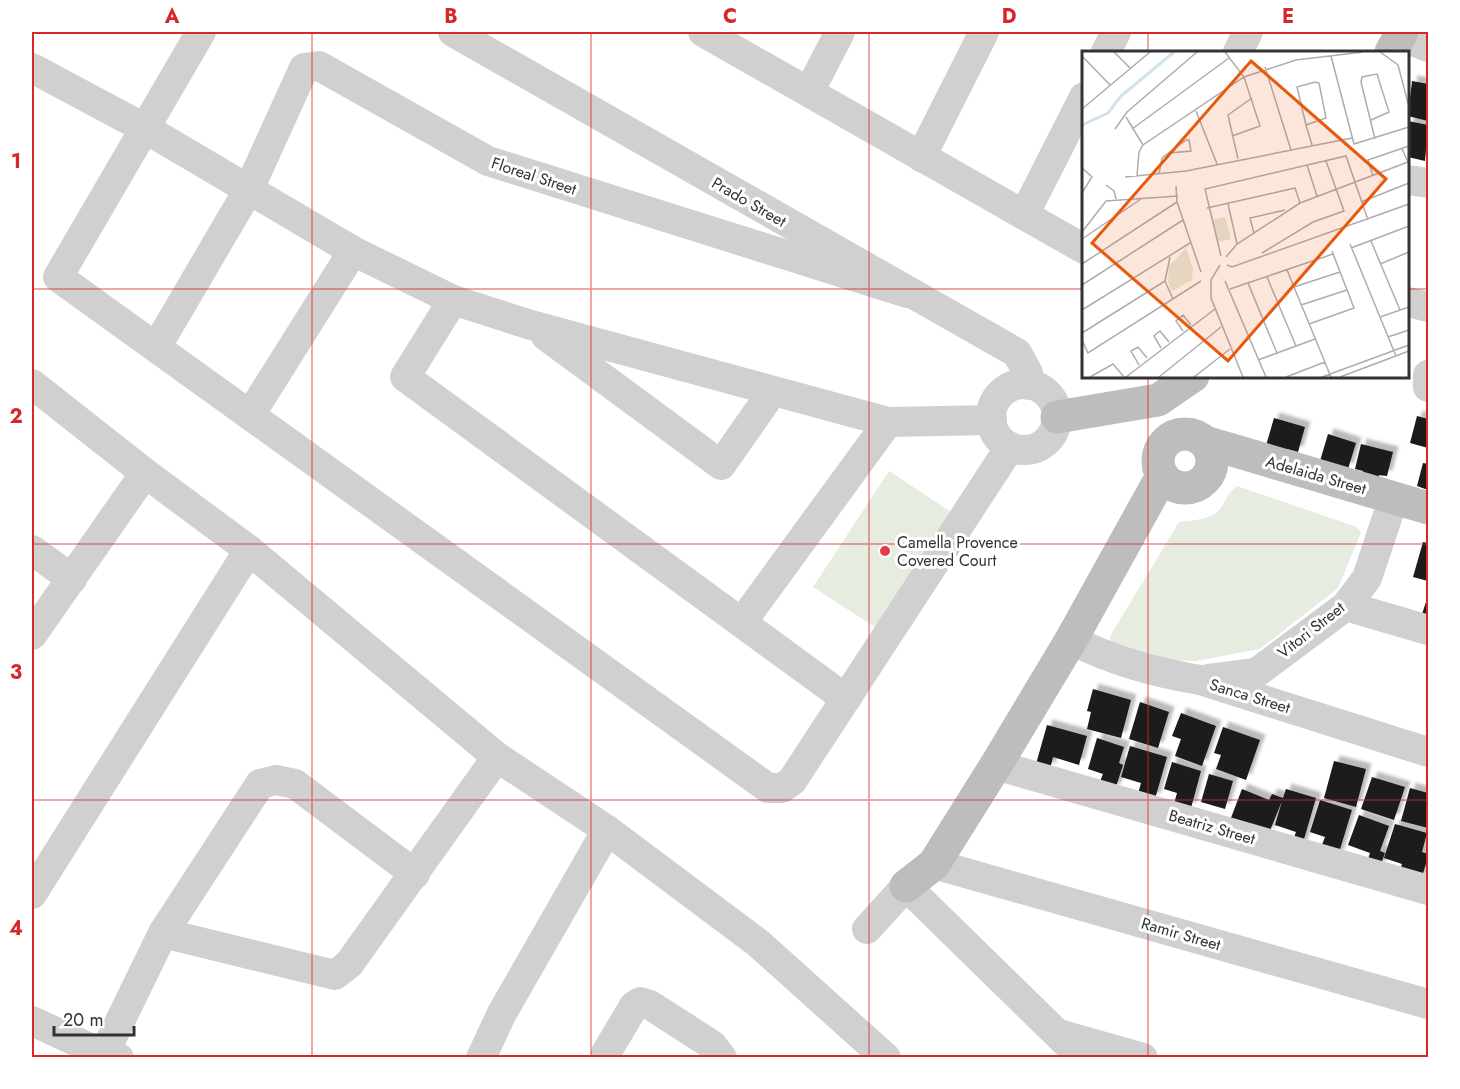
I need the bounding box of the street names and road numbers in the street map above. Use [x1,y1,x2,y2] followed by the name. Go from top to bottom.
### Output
[488,151,580,201] street label: Floreal Street
[708,171,791,233] street label: Prado Street
[1263,450,1369,500] street label: Adelaida Street
[1272,596,1350,664] street label: Vitori Street
[1207,673,1293,719] street label: Sanca Street
[1166,804,1258,850] street label: Beatriz Street
[1139,912,1224,956] street label: Ramir Street

